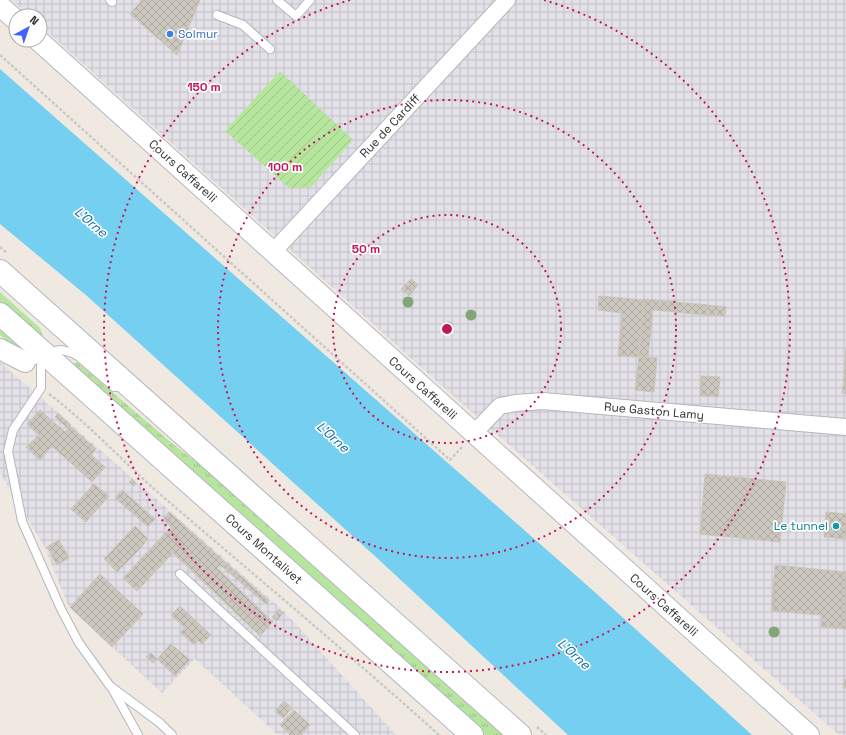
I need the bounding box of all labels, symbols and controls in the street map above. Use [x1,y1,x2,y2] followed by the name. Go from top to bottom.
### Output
[8,8,48,48] north arrow
[27,13,42,28] text: N
[178,26,218,42] place label: Solmur
[165,29,175,39] marker: Solmur
[187,79,221,95] text: 150 m
[356,91,424,161] street label: Rue de Cardiff
[145,136,221,206] street label: Cours Caffarelli
[268,159,302,175] text: 100 m
[71,203,112,242] water label: L'Orne
[352,241,380,257] text: 50 m
[440,322,454,336] centre of rings
[385,353,461,423] street label: Cours Caffarelli
[603,399,705,423] street label: Rue Gaston Lamy
[313,418,354,457] water label: L'Orne
[222,510,306,588] street label: Cours Montalivet
[774,518,828,534] place label: Le tunnel
[831,521,841,531] marker: Le tunnel
[626,570,702,640] street label: Cours Caffarelli
[554,635,595,674] water label: L'Orne

